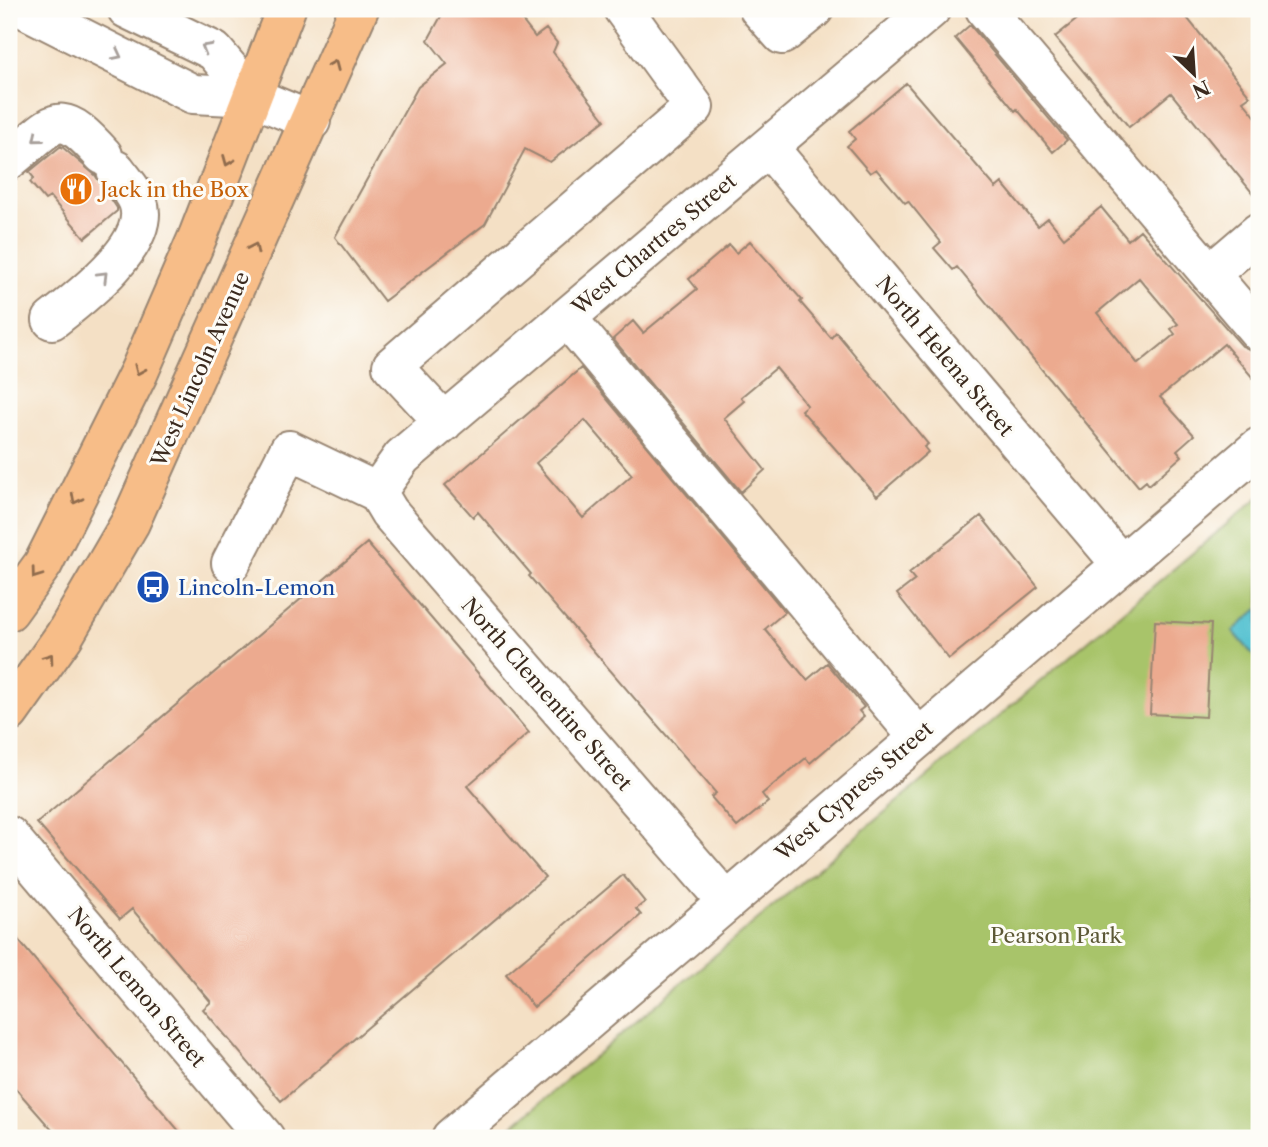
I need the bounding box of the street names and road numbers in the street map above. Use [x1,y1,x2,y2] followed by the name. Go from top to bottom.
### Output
[566,168,741,321] street label: West Chartres Street
[145,268,254,471] street label: West Lincoln Avenue
[871,271,1020,441] street label: North Helena Street
[456,593,638,796] street label: North Clementine Street
[770,716,938,867] street label: West Cypress Street
[63,902,212,1072] street label: North Lemon Street

